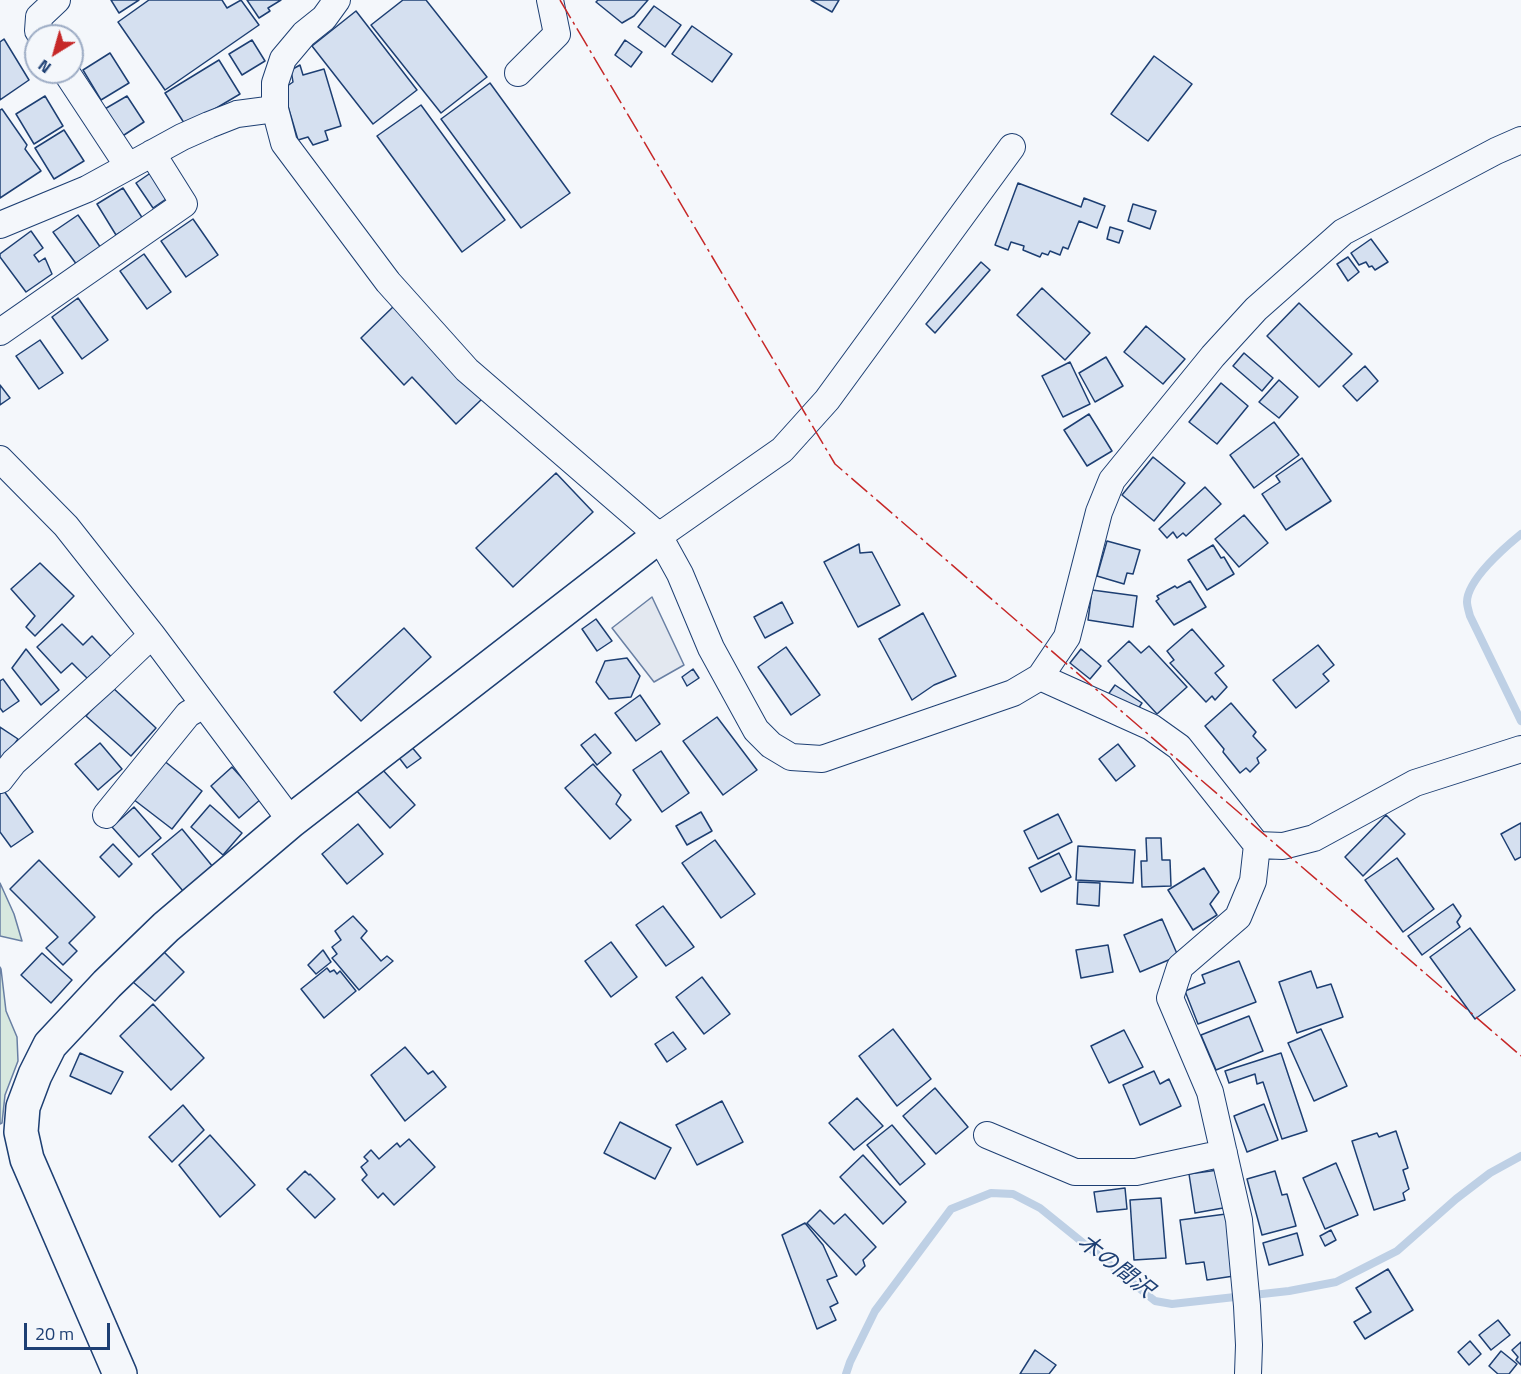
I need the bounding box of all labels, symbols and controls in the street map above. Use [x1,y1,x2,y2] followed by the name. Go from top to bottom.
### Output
[24,24,84,84] north arrow
[33,54,56,80] text: N
[1072,1230,1158,1304] water label: 木の間沢
[27,1311,112,1349] scale bar
[35,1320,74,1347] text: 20 m

